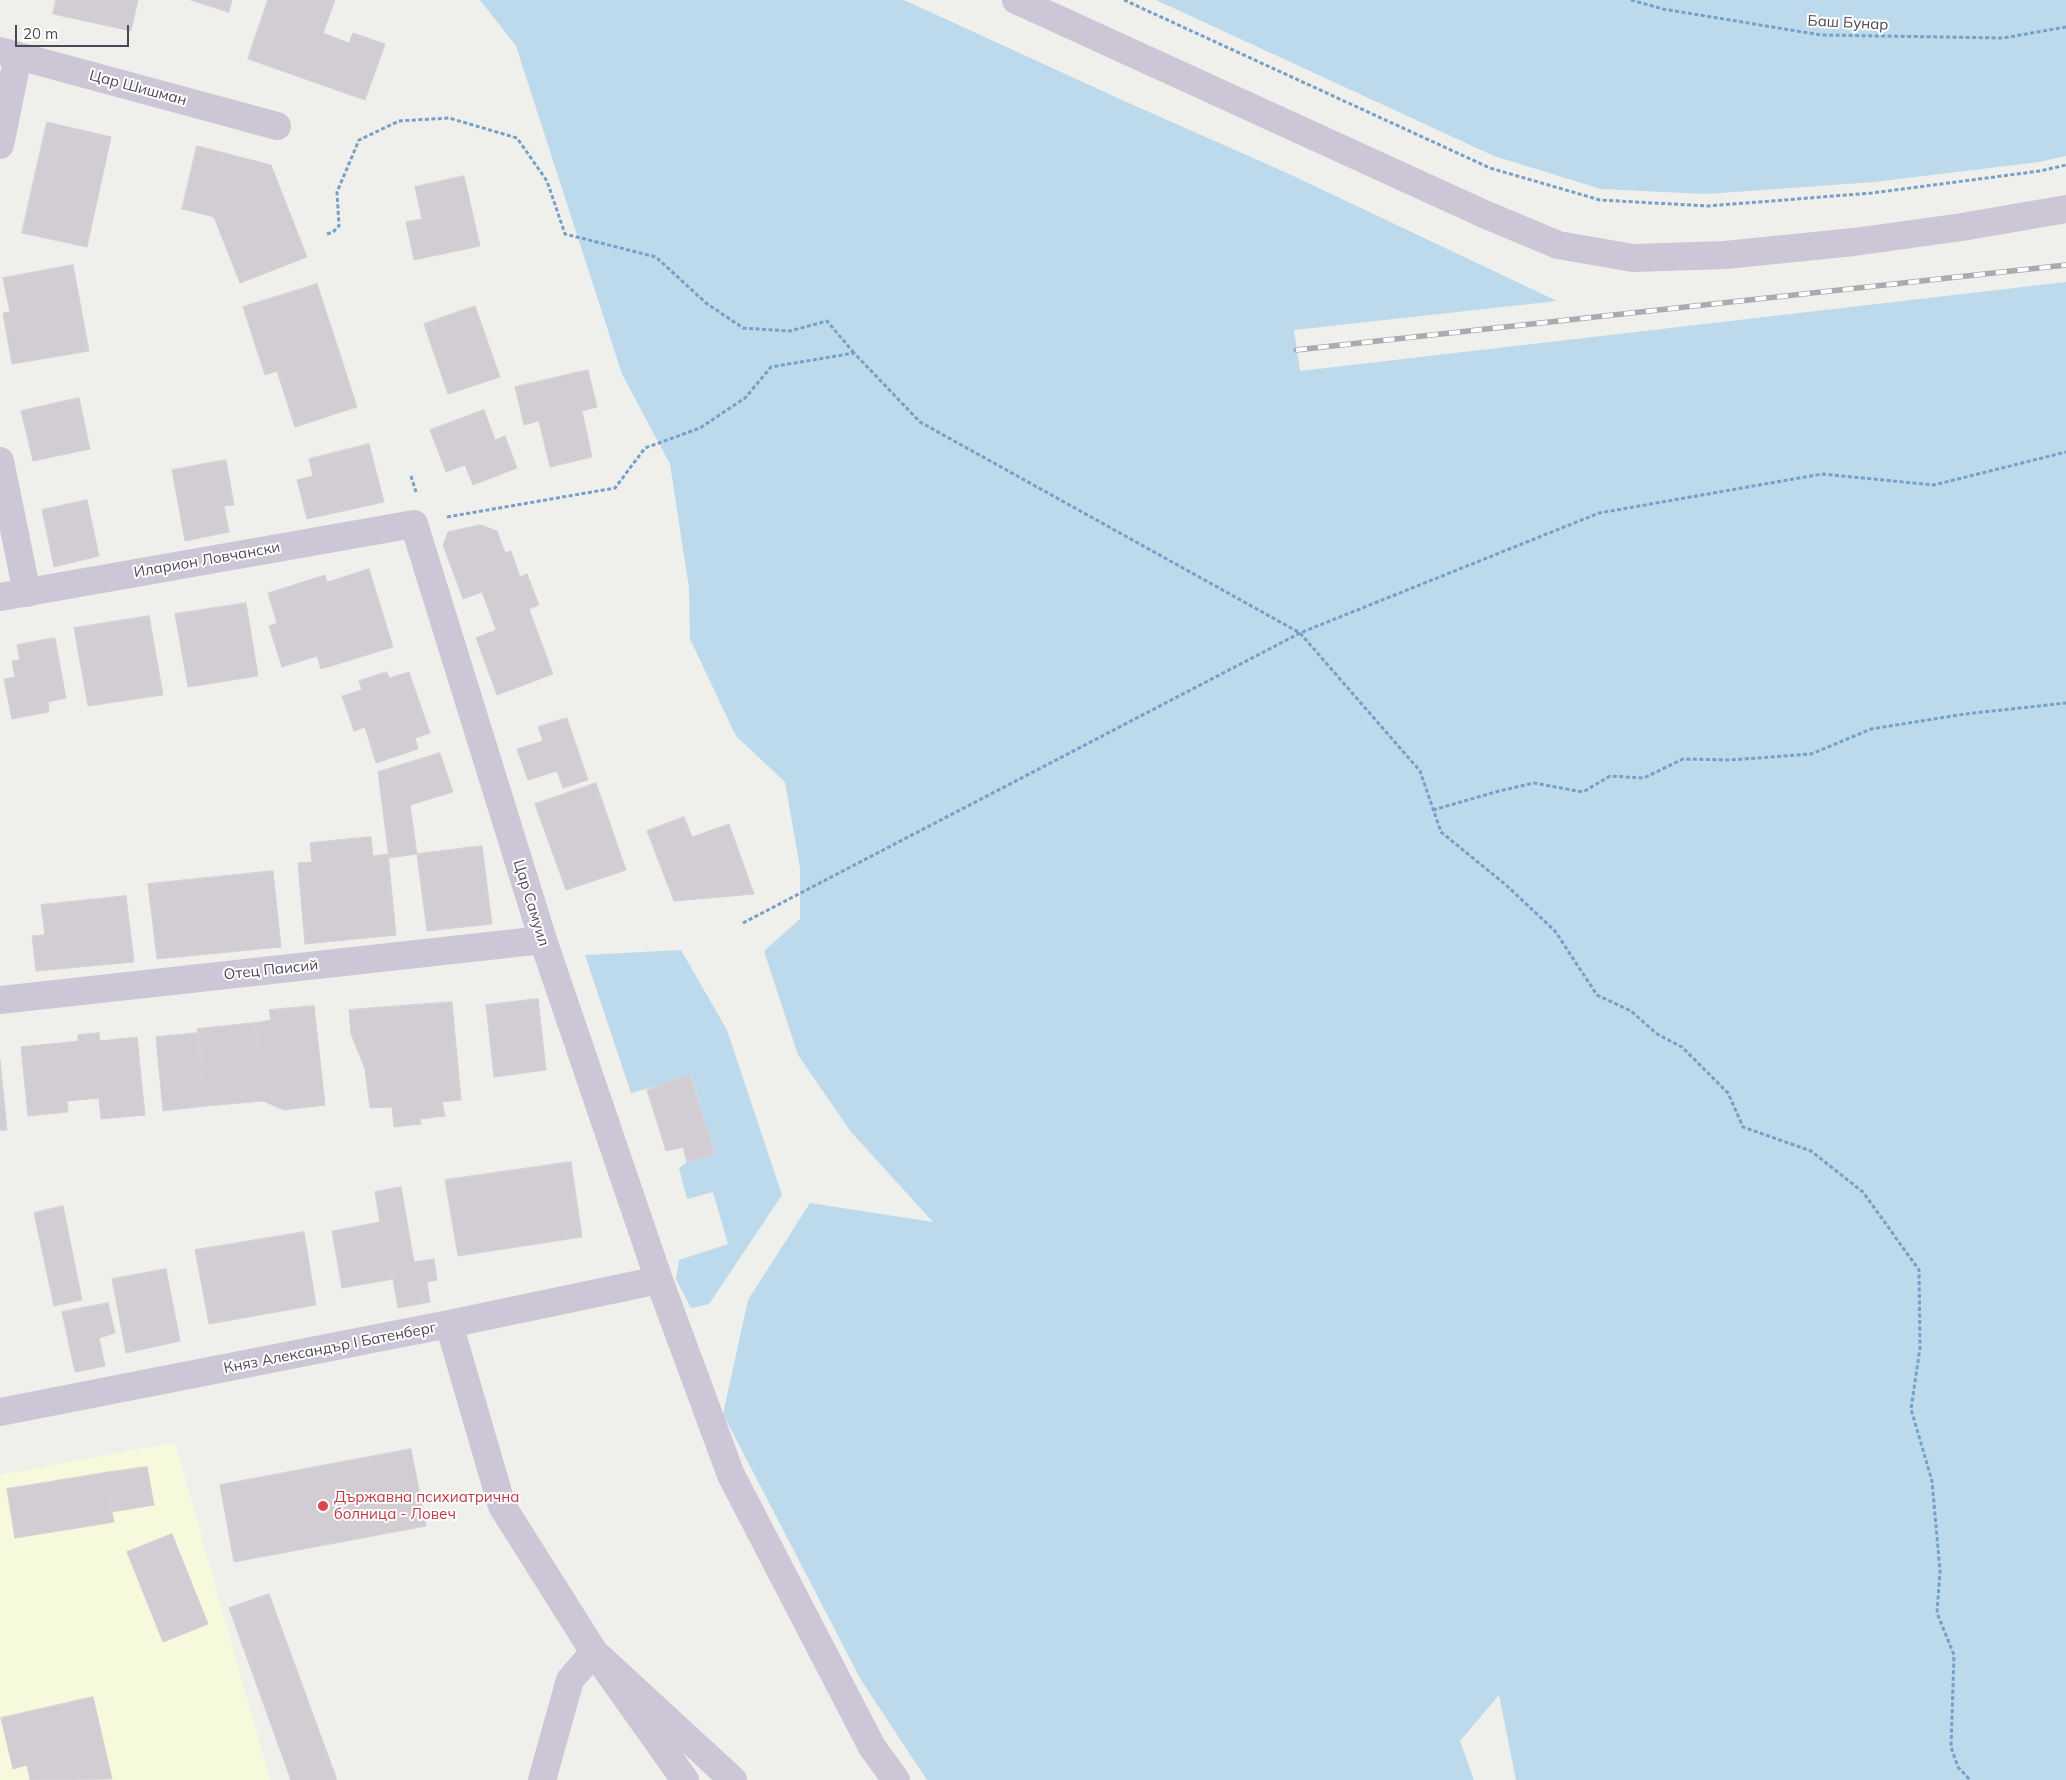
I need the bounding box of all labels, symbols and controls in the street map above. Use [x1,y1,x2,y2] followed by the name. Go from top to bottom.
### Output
[1807,12,1889,34] street label: Баш Бунар
[18,15,131,47] scale bar
[23,24,58,43] text: 20 m
[87,66,189,110] street label: Цар Шишман
[132,538,282,582] street label: Иларион Ловчански
[509,858,553,948] street label: Цар Самуил
[223,956,319,984] street label: Отец Паисий
[222,1319,438,1377] street label: Княз Александър I Батенберг
[334,1488,519,1523] place label: Държавна психиатрична болница - Ловеч
[316,1499,330,1513] marker: Държавна психиатрична болница - Ловеч

